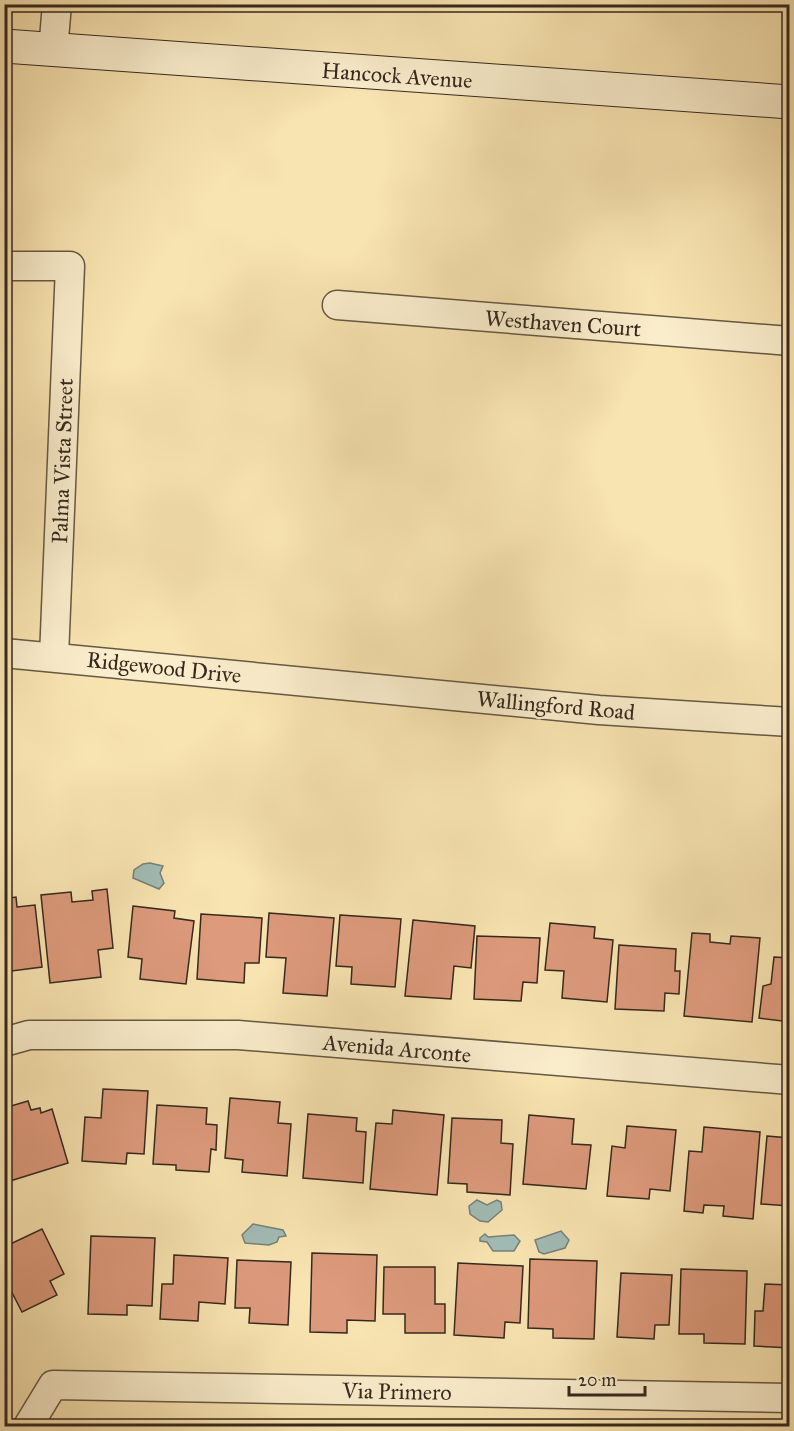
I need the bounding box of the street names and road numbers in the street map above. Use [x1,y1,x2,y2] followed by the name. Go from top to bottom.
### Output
[321,57,473,94] street label: Hancock Avenue
[484,305,642,342] street label: Westhaven Court
[46,377,79,544] street label: Palma Vista Street
[85,646,243,689] street label: Ridgewood Drive
[476,685,636,726] street label: Wallingford Road
[321,1028,472,1068] street label: Avenida Arconte
[341,1377,452,1406] street label: Via Primero

